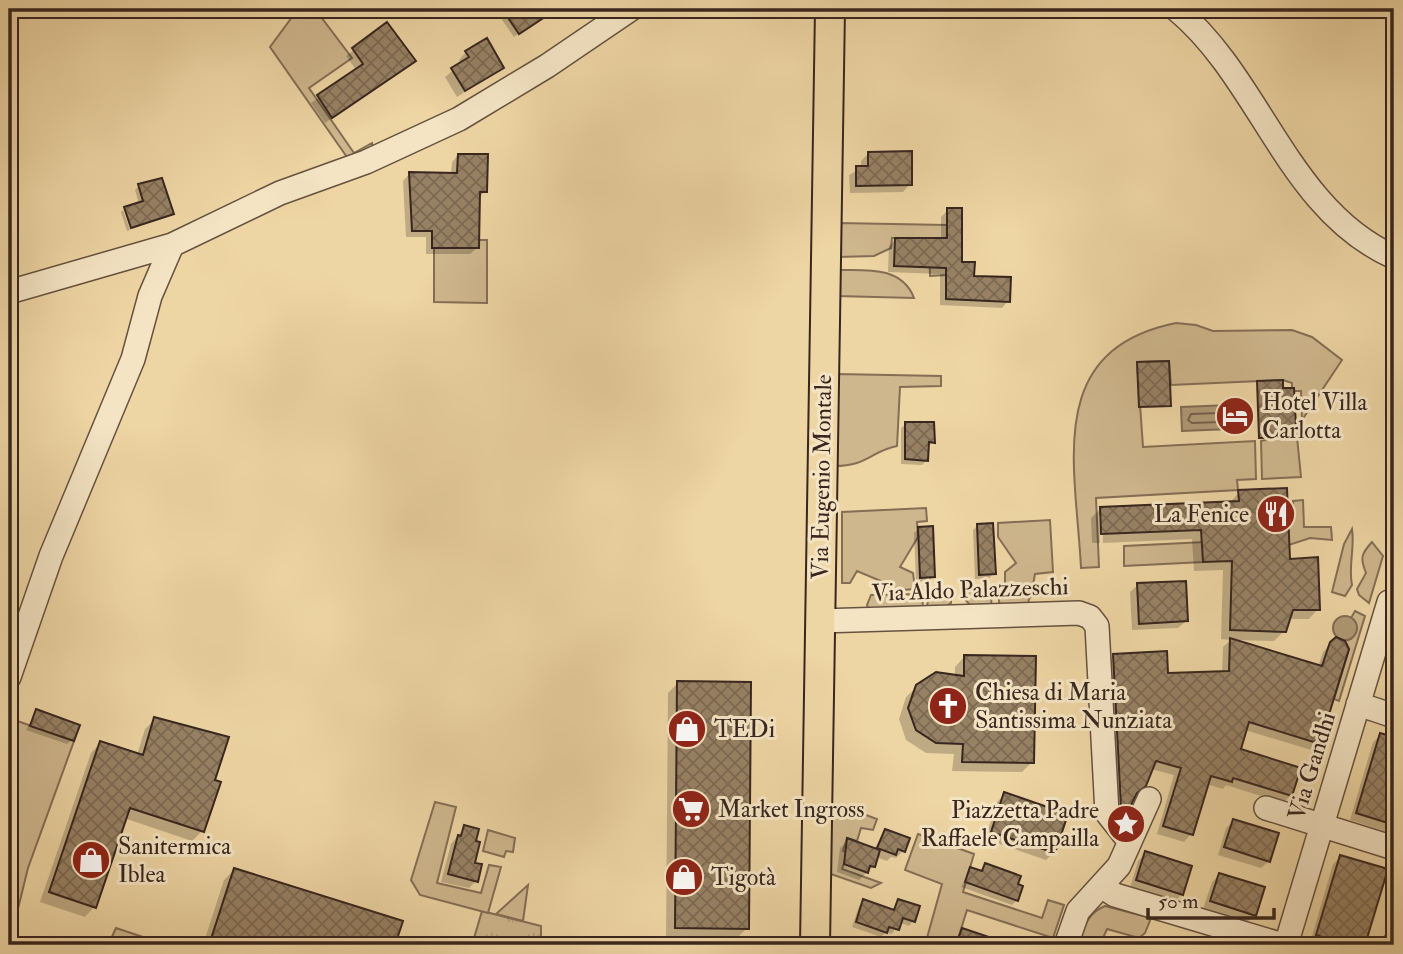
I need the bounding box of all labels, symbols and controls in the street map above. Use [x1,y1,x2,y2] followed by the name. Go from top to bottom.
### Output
[805,374,839,580] street label: Via Eugenio Montale
[1262,387,1368,446] place label: Hotel Villa Carlotta
[1214,395,1256,437] hotel icon: Hotel Villa Carlotta
[1255,493,1297,535] restaurant icon: La Fenice
[1154,499,1249,530] place label: La Fenice
[871,571,1069,609] street label: Via Aldo Palazzeschi
[975,677,1173,736] place label: Chiesa di Maria Santissima Nunziata
[927,685,969,727] church icon: Chiesa di Maria Santissima Nunziata
[666,708,708,750] shop icon: TEDi
[1281,708,1343,824] street label: Via Gandhi
[714,714,775,745] place label: TEDi
[670,788,712,830] supermarket icon: Market Ingross
[718,794,865,825] place label: Market Ingross
[921,795,1100,854] place label: Piazzetta Padre Raffaele Campailla
[1105,803,1147,845] place icon: Piazzetta Padre Raffaele Campailla
[118,831,232,890] place label: Sanitermica Iblea
[70,839,112,881] shop icon: Sanitermica Iblea
[663,856,705,898] shop icon: Tigotà
[711,862,777,893] place label: Tigotà
[1148,877,1274,921] scale bar
[1158,888,1199,915] text: 50 m

